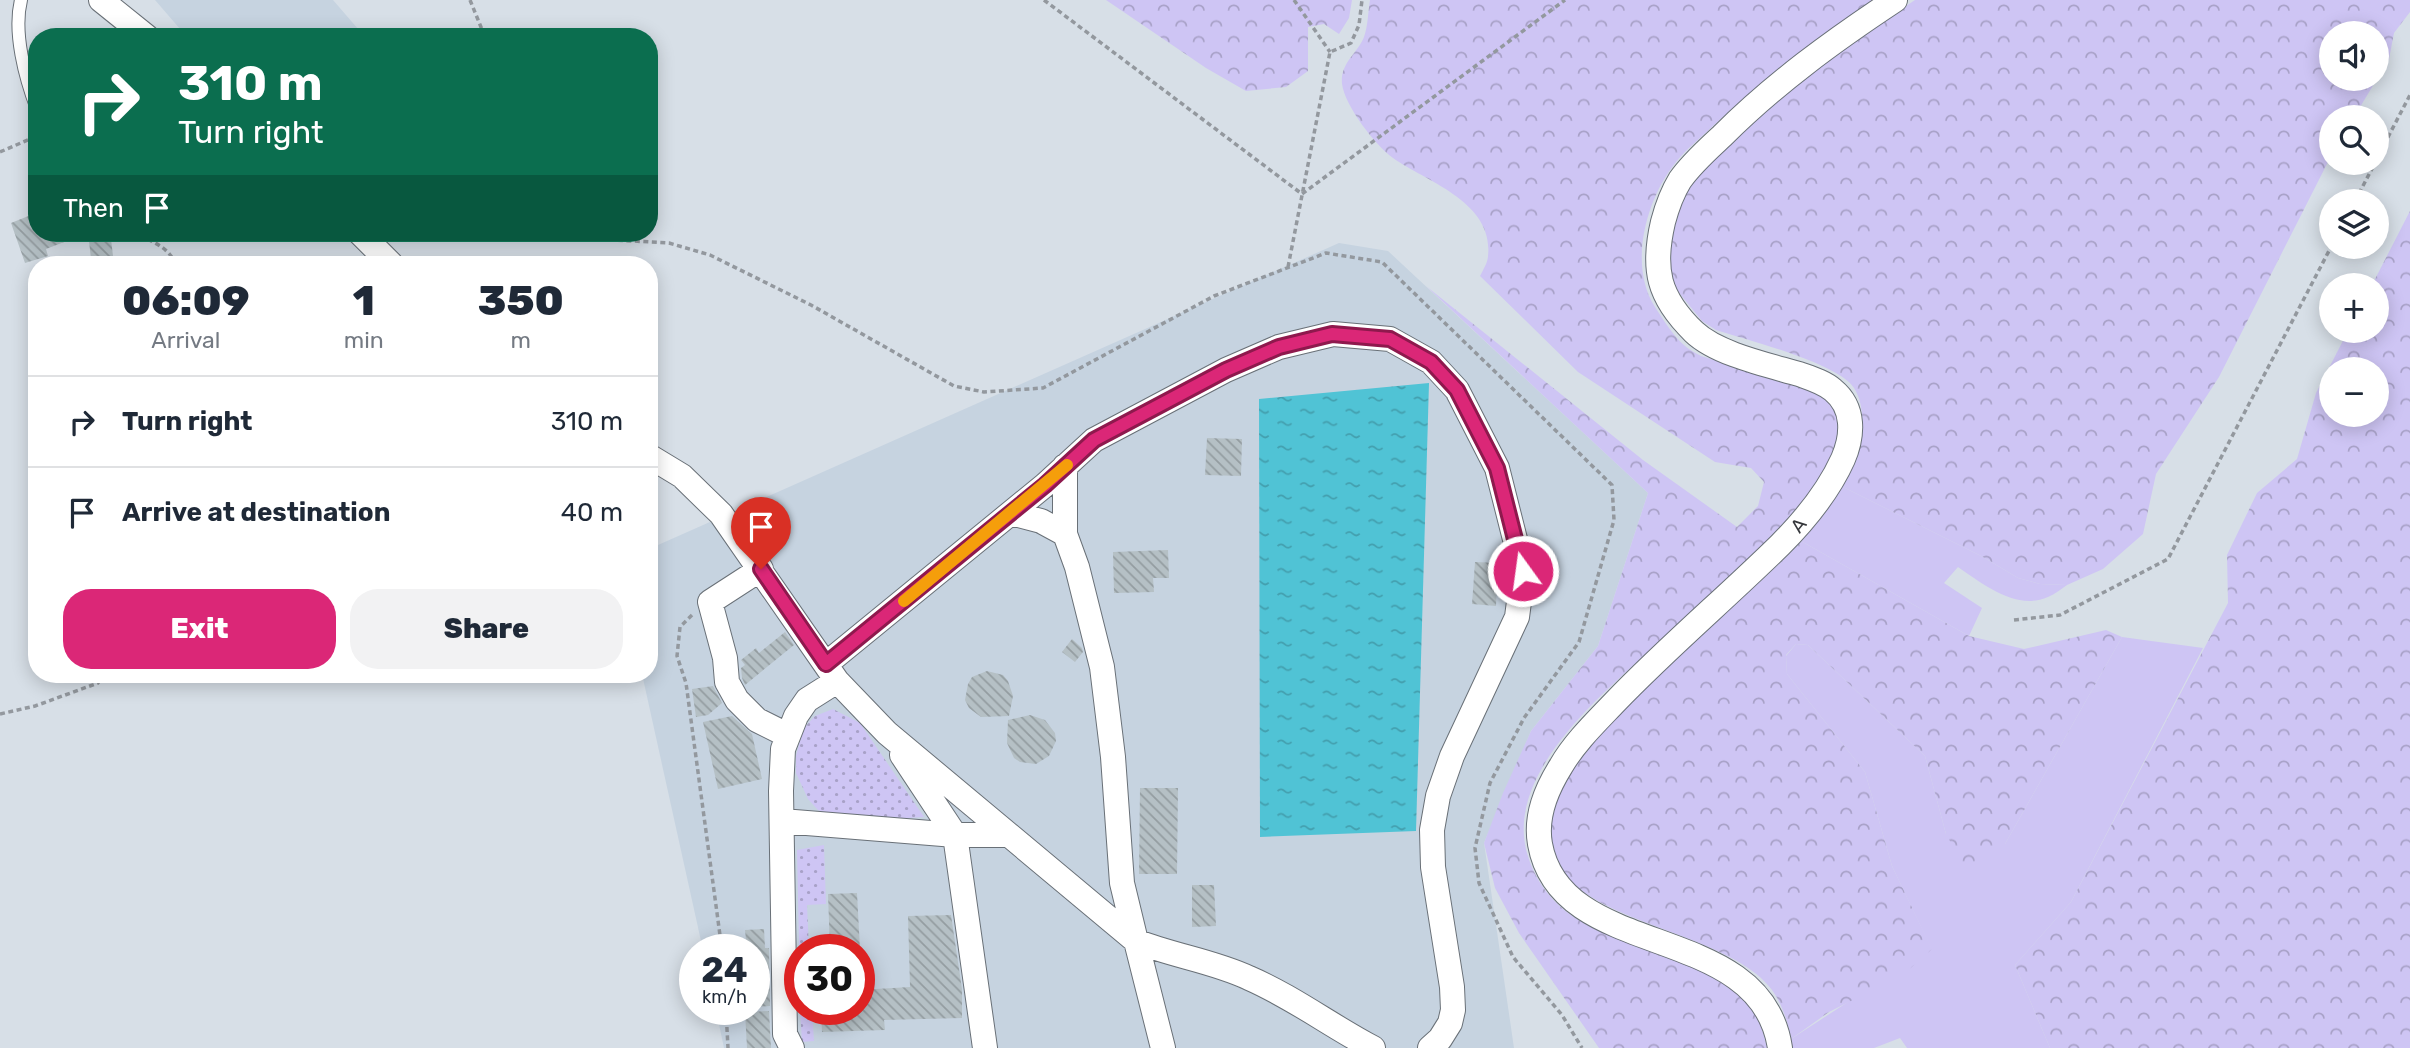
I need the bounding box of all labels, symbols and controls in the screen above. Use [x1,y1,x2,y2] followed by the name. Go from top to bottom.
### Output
[2319,21,2389,427] map controls
[2319,21,2389,91] button: sound
[178,54,323,112] text: 310 m
[63,56,154,147] icon: right
[2319,105,2389,175] button: search
[178,113,323,151] text: Turn right
[138,189,176,227] icon: arrive
[2319,189,2389,259] button: layers
[63,193,124,224] text: Then
[2319,273,2389,343] button: +
[122,276,250,326] text: 06:09
[353,276,375,326] text: 1
[478,276,564,326] text: 350
[151,326,220,354] text: Arrival
[344,326,384,354] text: min
[511,326,531,354] text: m
[2319,357,2389,427] button: −
[63,403,101,441] icon: right
[122,406,252,437] text: Turn right
[551,406,623,437] text: 310 m
[63,494,101,532] icon: arrive
[122,497,390,528] text: Arrive at destination
[561,497,623,528] text: 40 m
[731,497,791,569] pin
[742,508,780,546] icon: arrive
[1785,513,1811,538] street label: A
[1486,534,1560,608] position arrow
[63,589,336,669] button: Exit
[350,589,623,669] button: Share
[784,934,875,1025] speed limit sign: 30
[701,949,748,991] text: 24
[702,986,747,1008] text: km/h

